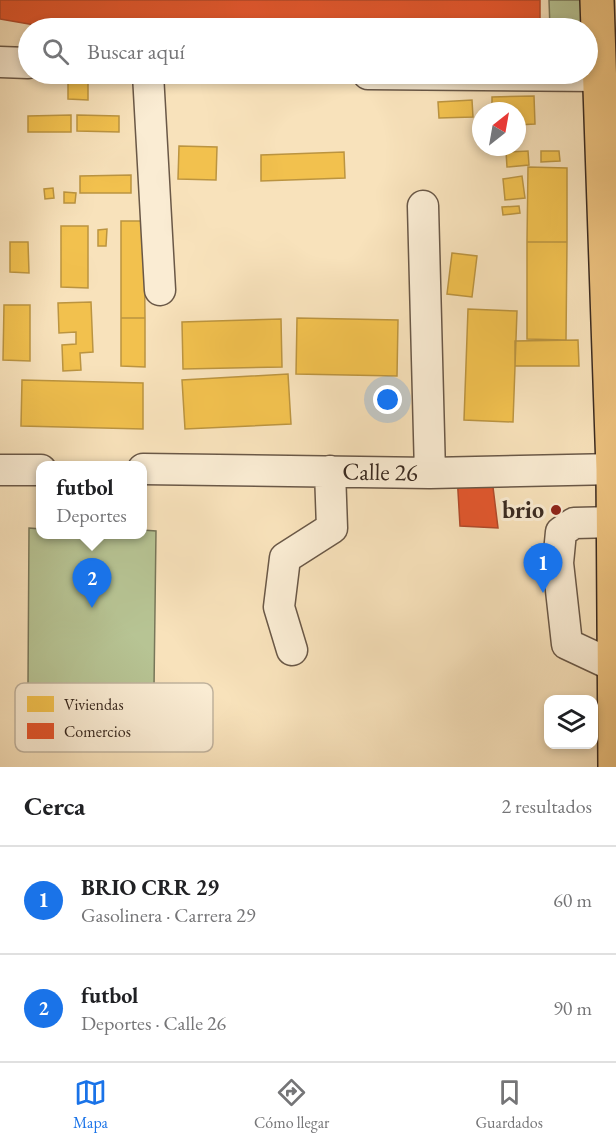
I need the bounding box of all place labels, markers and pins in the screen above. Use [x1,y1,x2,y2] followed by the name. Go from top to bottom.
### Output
[502,494,544,525] place label: brio
[549,503,563,517] marker: brio
[524,544,562,593] pin: 1
[72,558,112,608] pin: 2

